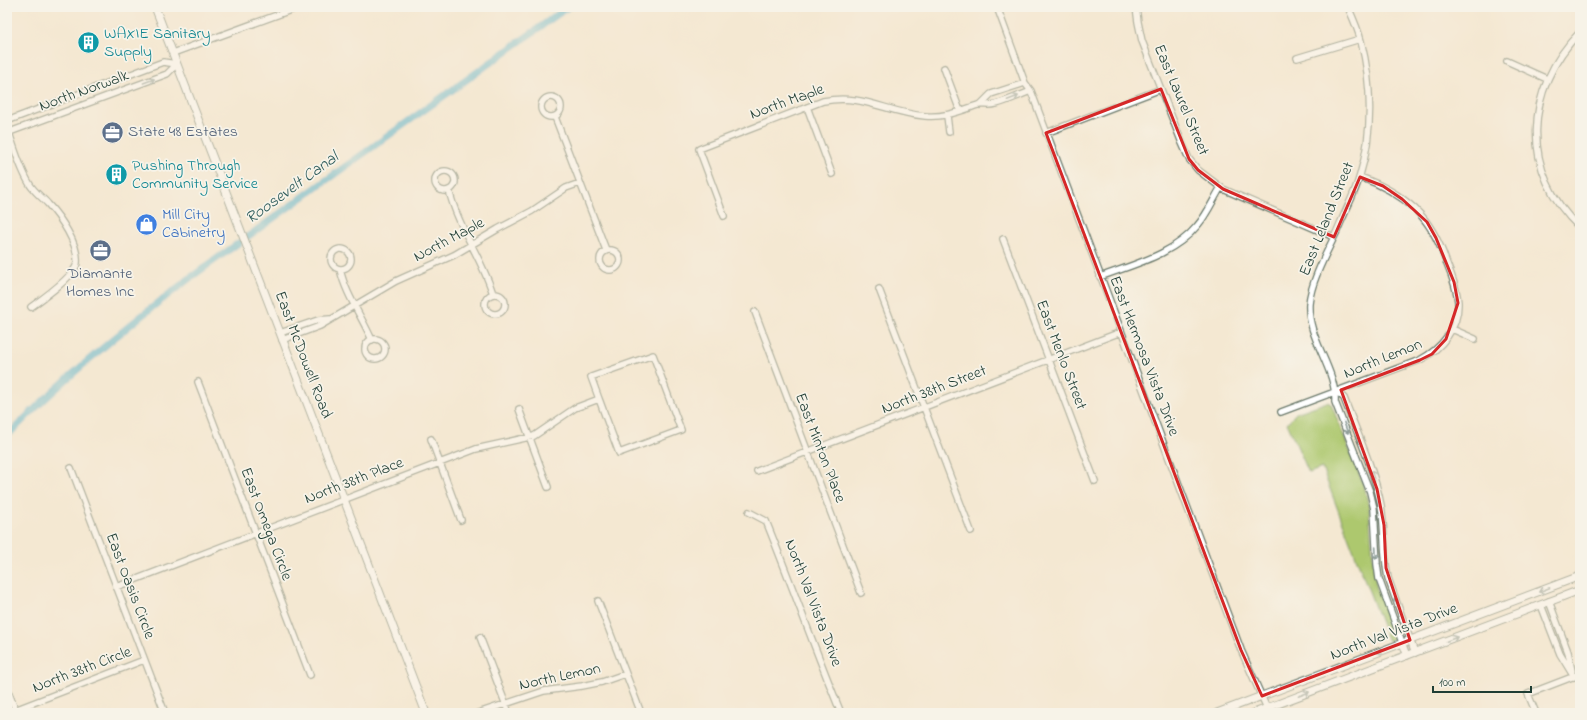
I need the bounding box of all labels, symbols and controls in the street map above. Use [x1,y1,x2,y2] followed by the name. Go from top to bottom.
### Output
[104,22,211,64] place label: WAXIE Sanitary Supply
[76,30,102,56] building icon: WAXIE Sanitary Supply
[1147,41,1215,160] street label: East Laurel Street
[36,63,133,118] street label: North Norwalk
[142,77,155,84] one-way arrow
[746,77,828,127] street label: North Maple
[1007,93,1019,101] one-way arrow
[100,119,126,145] office icon: State 48 Estates
[128,120,238,144] place label: State 48 Estates
[240,144,345,230] water label: Roosevelt Canal
[132,154,259,196] place label: Pushing Through Community Service
[1293,158,1361,280] street label: East Leland Street
[104,162,130,188] building icon: Pushing Through Community Service
[162,203,225,245] place label: Mill City Cabinetry
[134,211,160,237] shop icon: Mill City Cabinetry
[409,211,490,269] street label: North Maple
[87,238,113,264] office icon: Diamante Homes Inc
[66,262,135,304] place label: Diamante Homes Inc
[1102,273,1186,440] street label: East Hermosa Vista Drive
[268,288,338,422] street label: East McDowell Road
[1029,297,1093,414] street label: East Menlo Street
[1340,332,1426,386] street label: North Lemon
[878,359,991,421] street label: North 38th Street
[788,390,852,507] street label: East Minton Place
[1342,422,1350,434] one-way arrow
[301,451,408,511] street label: North 38th Place
[233,464,299,585] street label: East Omega Circle
[1368,470,1376,482] one-way arrow
[99,530,162,643] street label: East Oasis Circle
[778,536,849,671] street label: North Val Vista Drive
[1372,546,1380,559] one-way arrow
[1538,586,1550,594] one-way arrow
[1327,596,1462,667] street label: North Val Vista Drive
[1392,597,1400,609] one-way arrow
[1445,634,1457,642] one-way arrow
[29,640,136,700] street label: North 38th Circle
[1377,647,1389,655] one-way arrow
[517,657,603,697] street label: North Lemon
[1433,668,1531,694] scale bar
[1439,674,1466,692] text: 100 m
[1297,690,1309,698] one-way arrow

